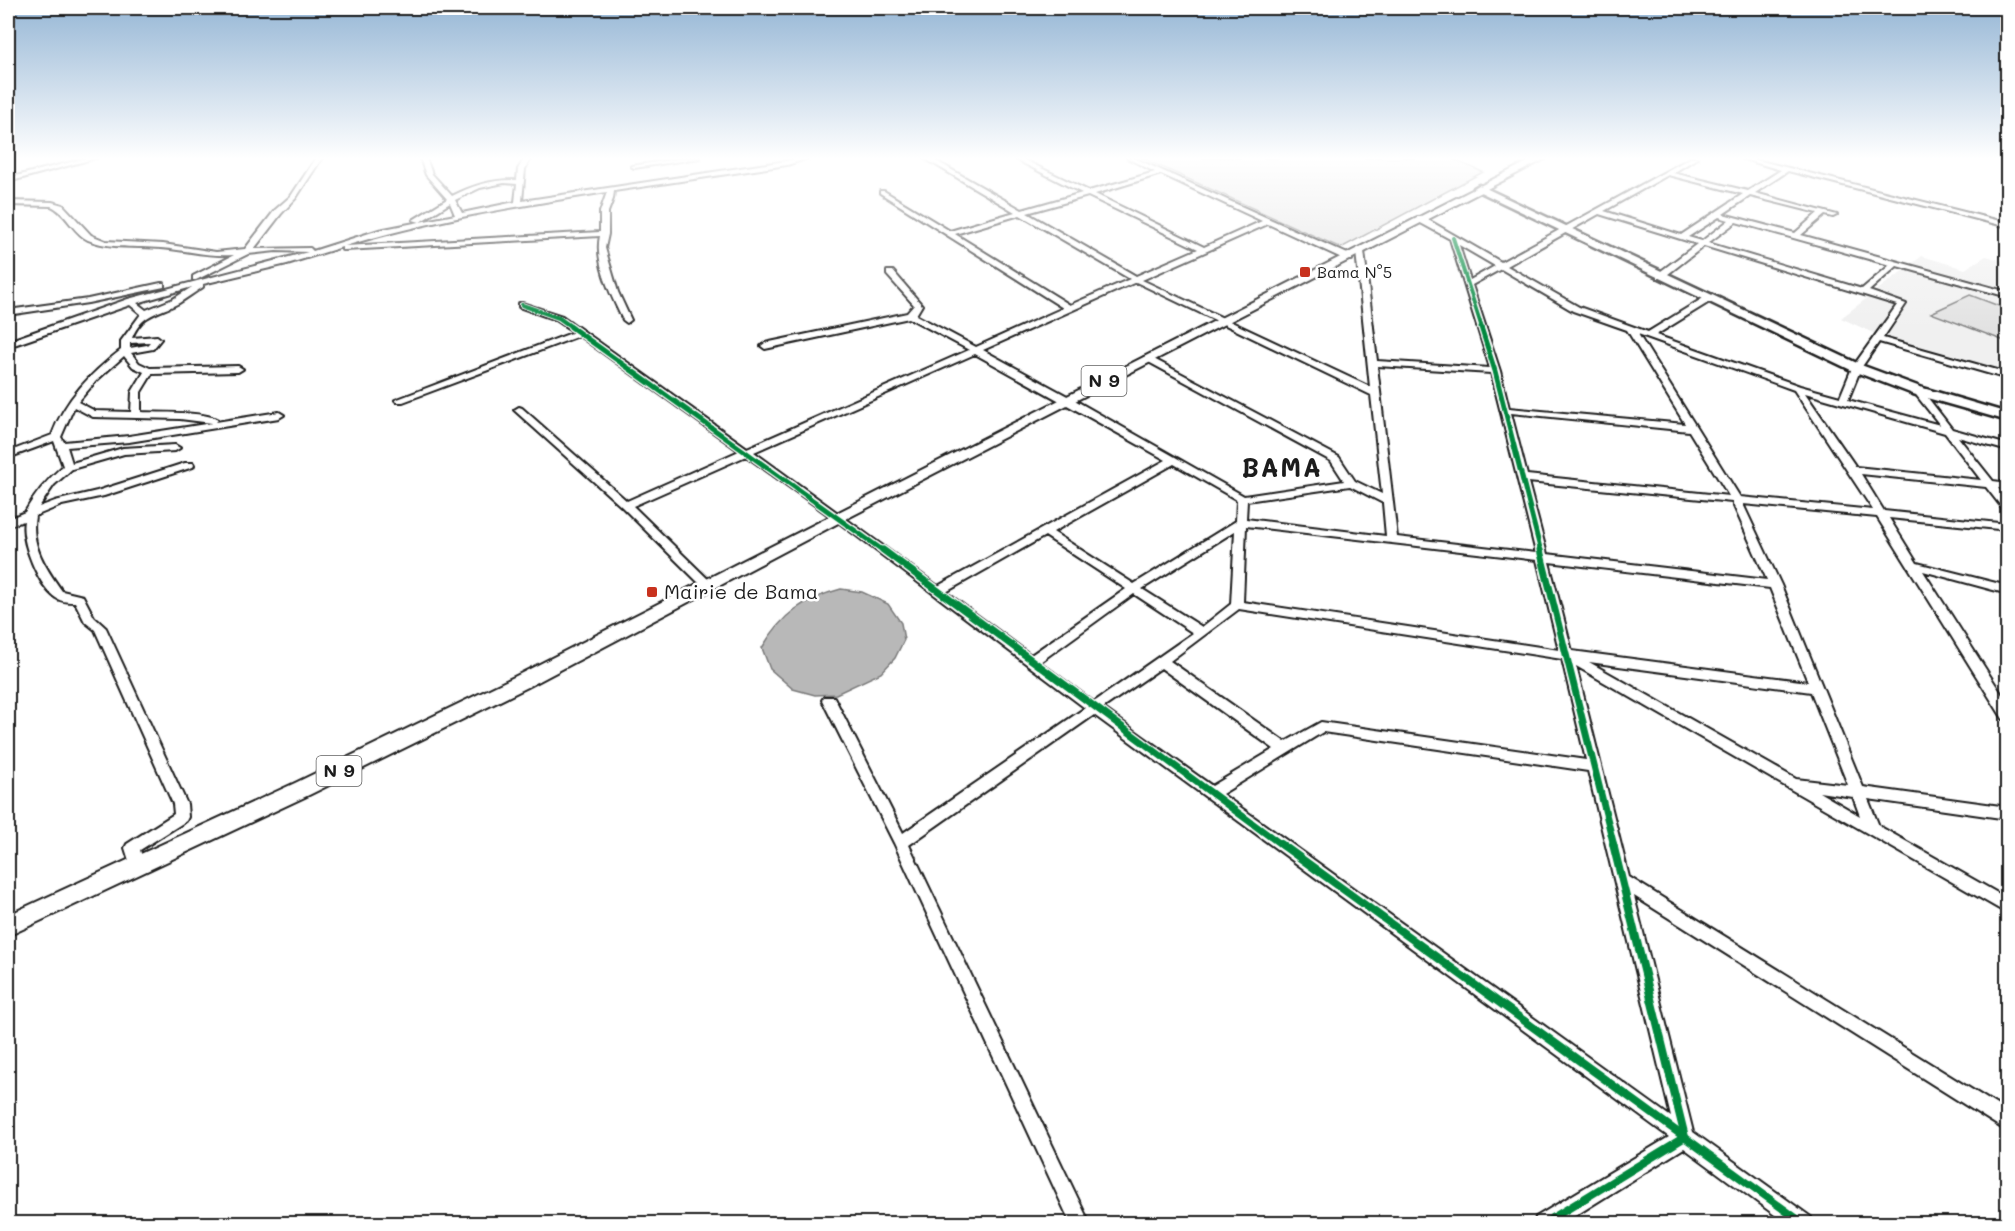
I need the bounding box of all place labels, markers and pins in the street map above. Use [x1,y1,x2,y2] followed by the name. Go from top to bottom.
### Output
[1317,261,1392,282] place label: Bama N°5
[1298,265,1312,279] marker: Bama N°5
[664,578,818,604] place label: Mairie de Bama
[645,585,659,599] marker: Mairie de Bama

